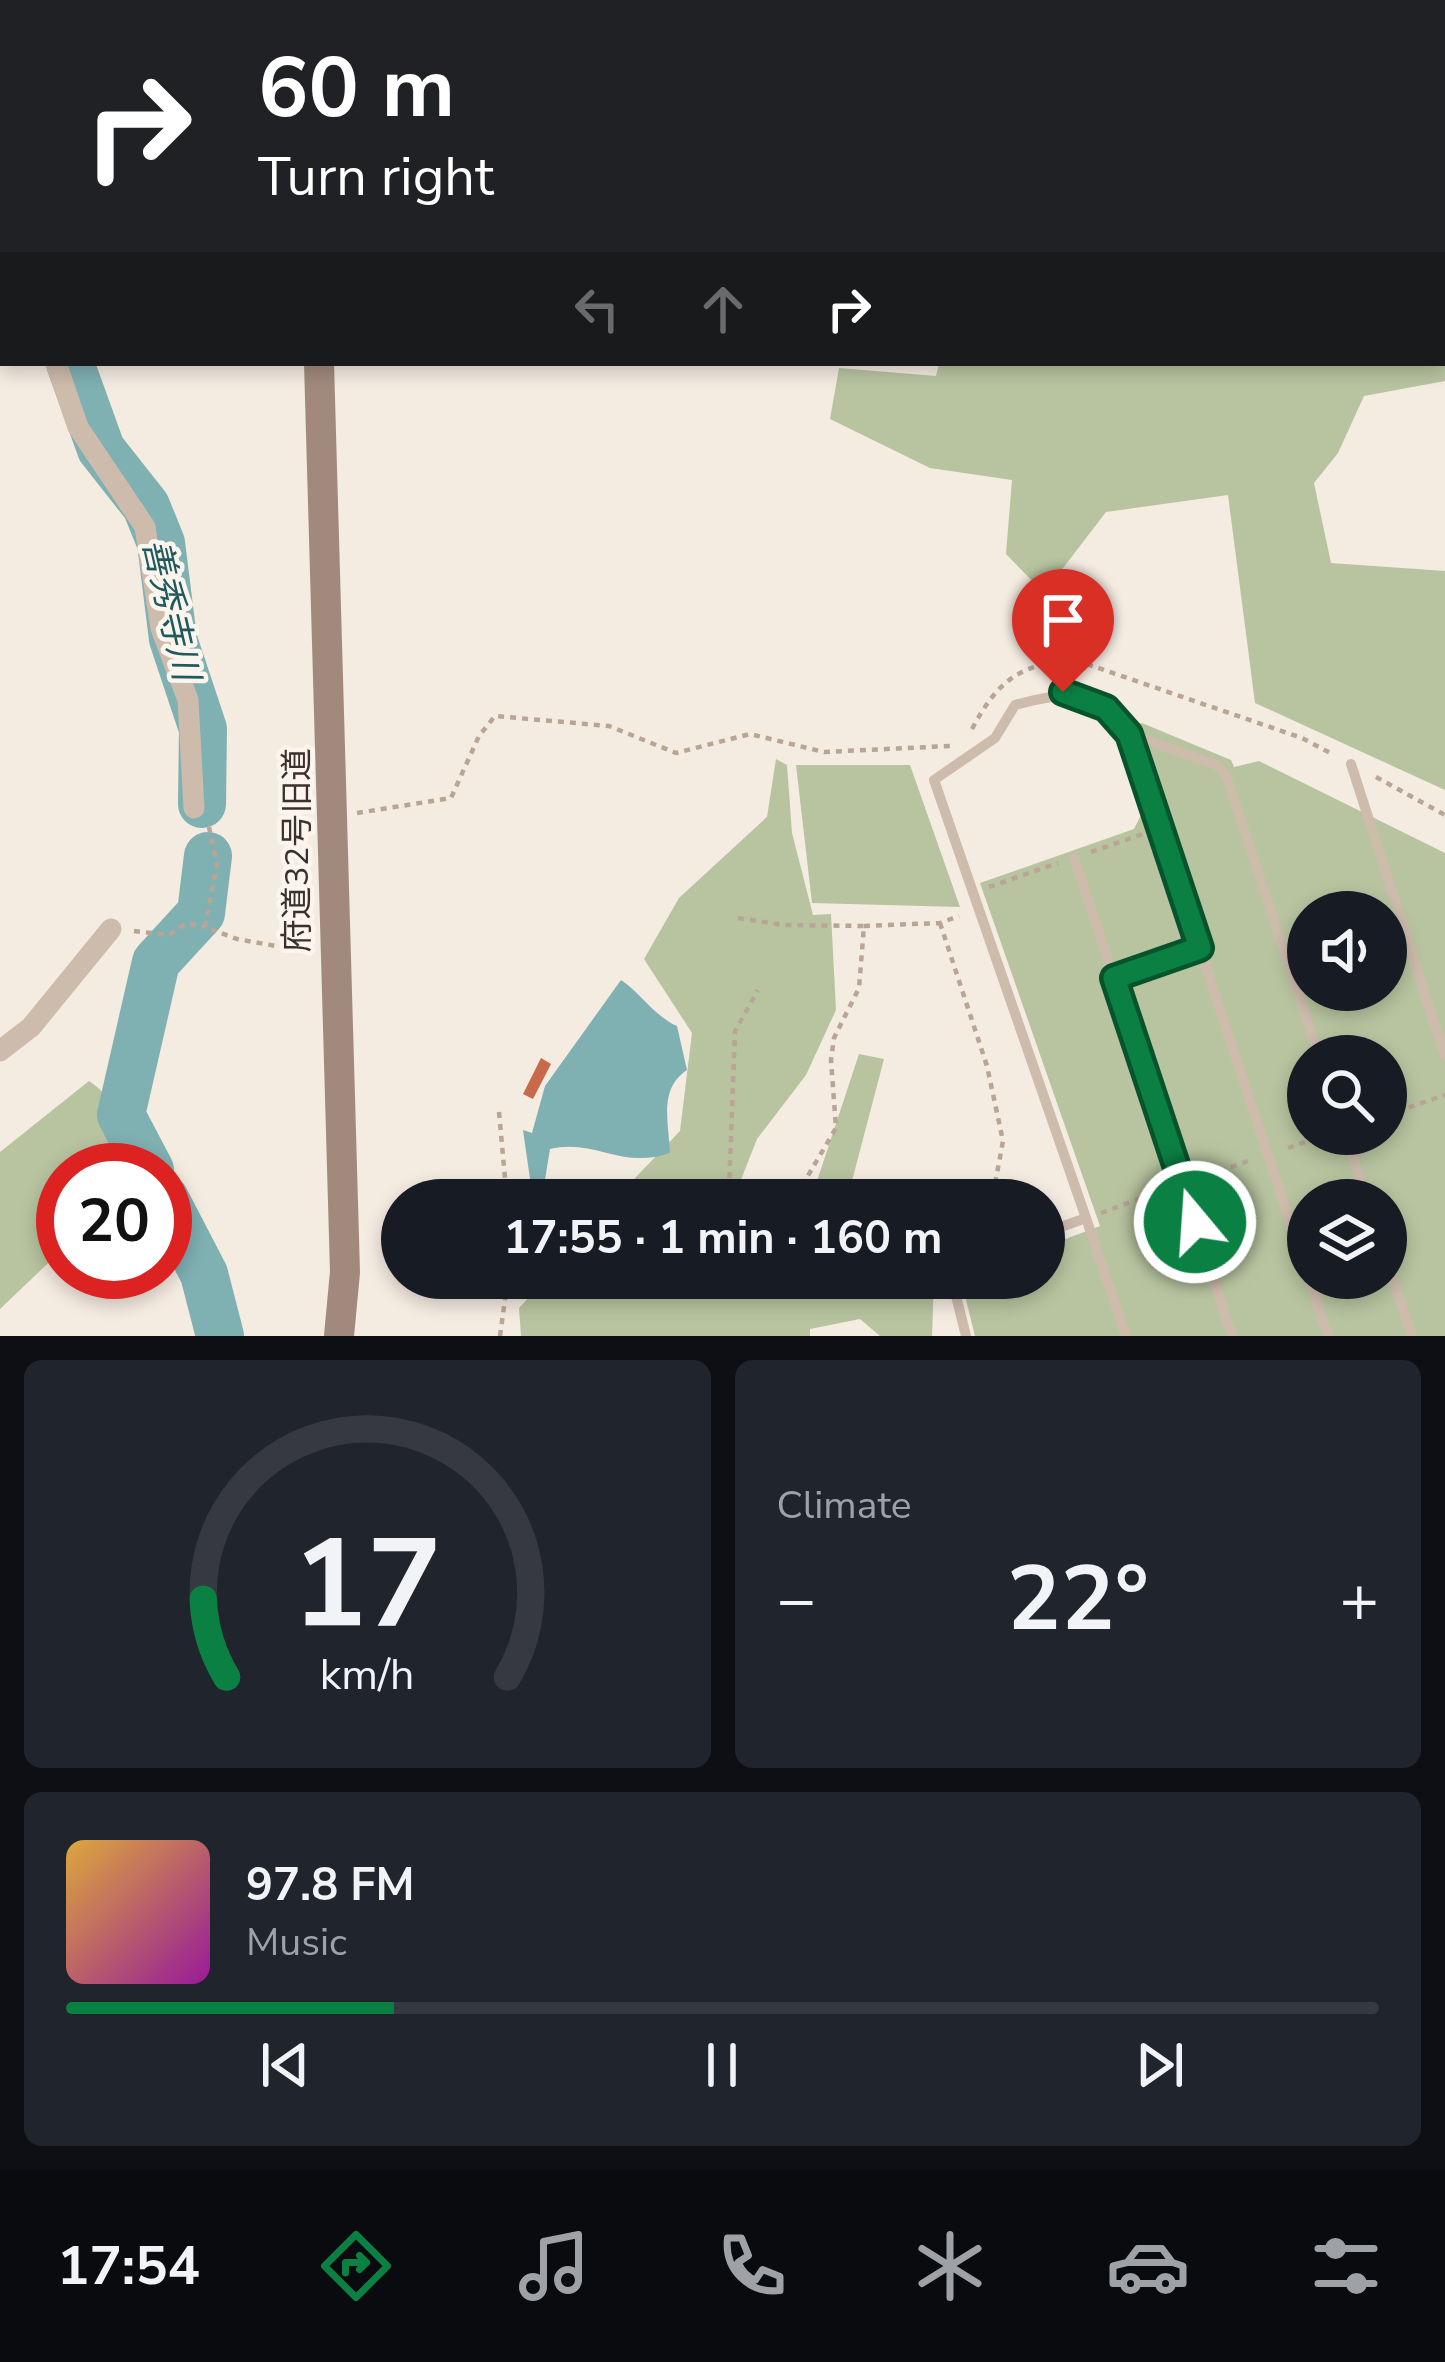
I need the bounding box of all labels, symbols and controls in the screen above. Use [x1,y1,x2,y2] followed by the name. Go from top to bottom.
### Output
[258,31,455,146] text: 60 m
[60,48,216,204] icon: right
[258,140,494,214] text: Turn right
[564,276,630,342] icon: left
[690,276,756,342] icon: ahead
[816,276,882,342] icon: right
[130,534,212,689] water label: 善秀寺川
[1012,569,1114,692] pin
[1030,587,1096,653] icon: arrive
[275,748,320,952] street label: 府道32号旧道
[1287,891,1407,1299] map controls
[1287,891,1407,1011] button: sound
[1287,1035,1407,1155] button: search
[36,1143,192,1299] speed limit sign: 20
[1132,1159,1258,1285] position arrow
[1287,1179,1407,1299] button: layers
[503,1208,943,1269] text: 17:55 · 1 min · 160 m
[777,1479,912,1532] text: Climate
[292,1500,442,1670] text: 17
[1007,1538,1149,1661] text: 22°
[777,1555,816,1645] text: −
[1339,1555,1379,1645] text: +
[320,1646,415,1704] text: km/h
[246,1855,415,1916] text: 97.8 FM
[246,1916,347,1969] text: Music
[252,2032,318,2098] icon: previous
[689,2032,755,2098] icon: pause
[1127,2032,1193,2098] icon: next
[314,2224,398,2308] icon: directions
[512,2224,596,2308] icon: music
[710,2224,794,2308] icon: phone
[908,2224,992,2308] icon: climate
[1106,2224,1190,2308] icon: car
[1304,2224,1388,2308] icon: filters
[57,2229,200,2303] text: 17:54

